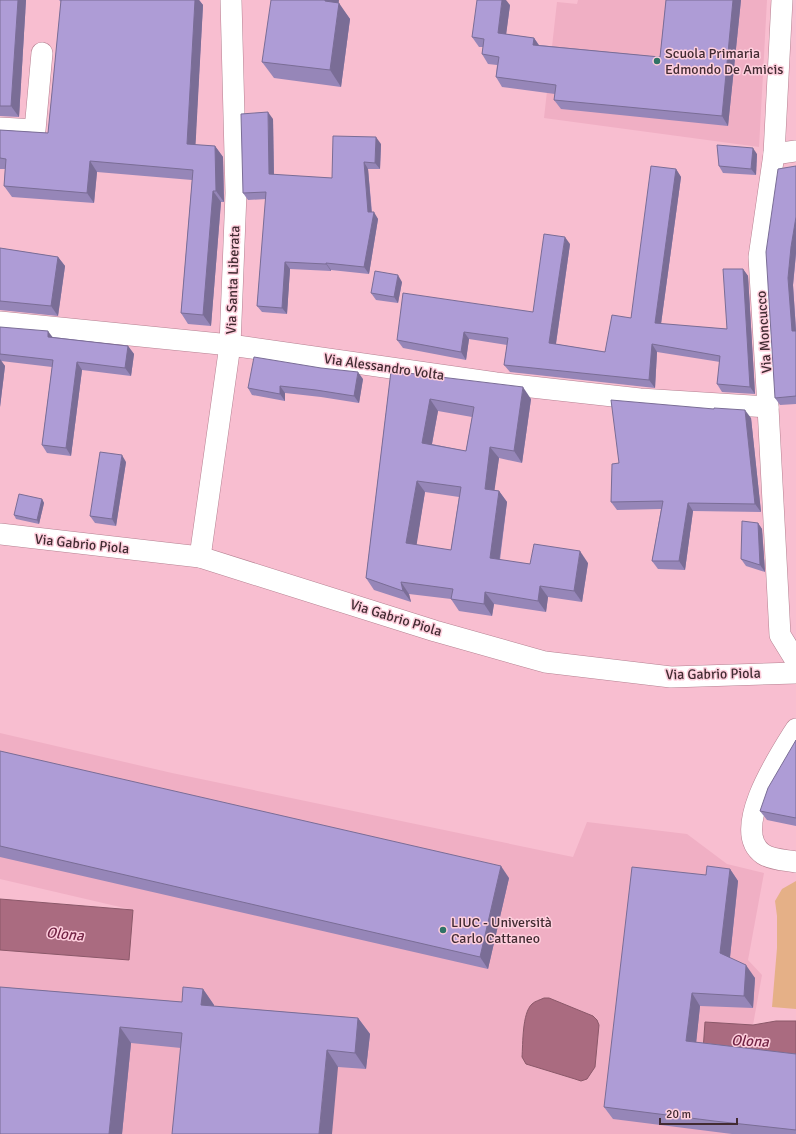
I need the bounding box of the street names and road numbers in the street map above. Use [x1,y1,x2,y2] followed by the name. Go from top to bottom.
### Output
[223,225,243,335] street label: Via Santa Liberata
[753,290,775,374] street label: Via Moncucco
[323,350,445,384] street label: Via Alessandro Volta
[34,531,130,557] street label: Via Gabrio Piola
[348,596,444,640] street label: Via Gabrio Piola
[665,665,761,683] street label: Via Gabrio Piola

